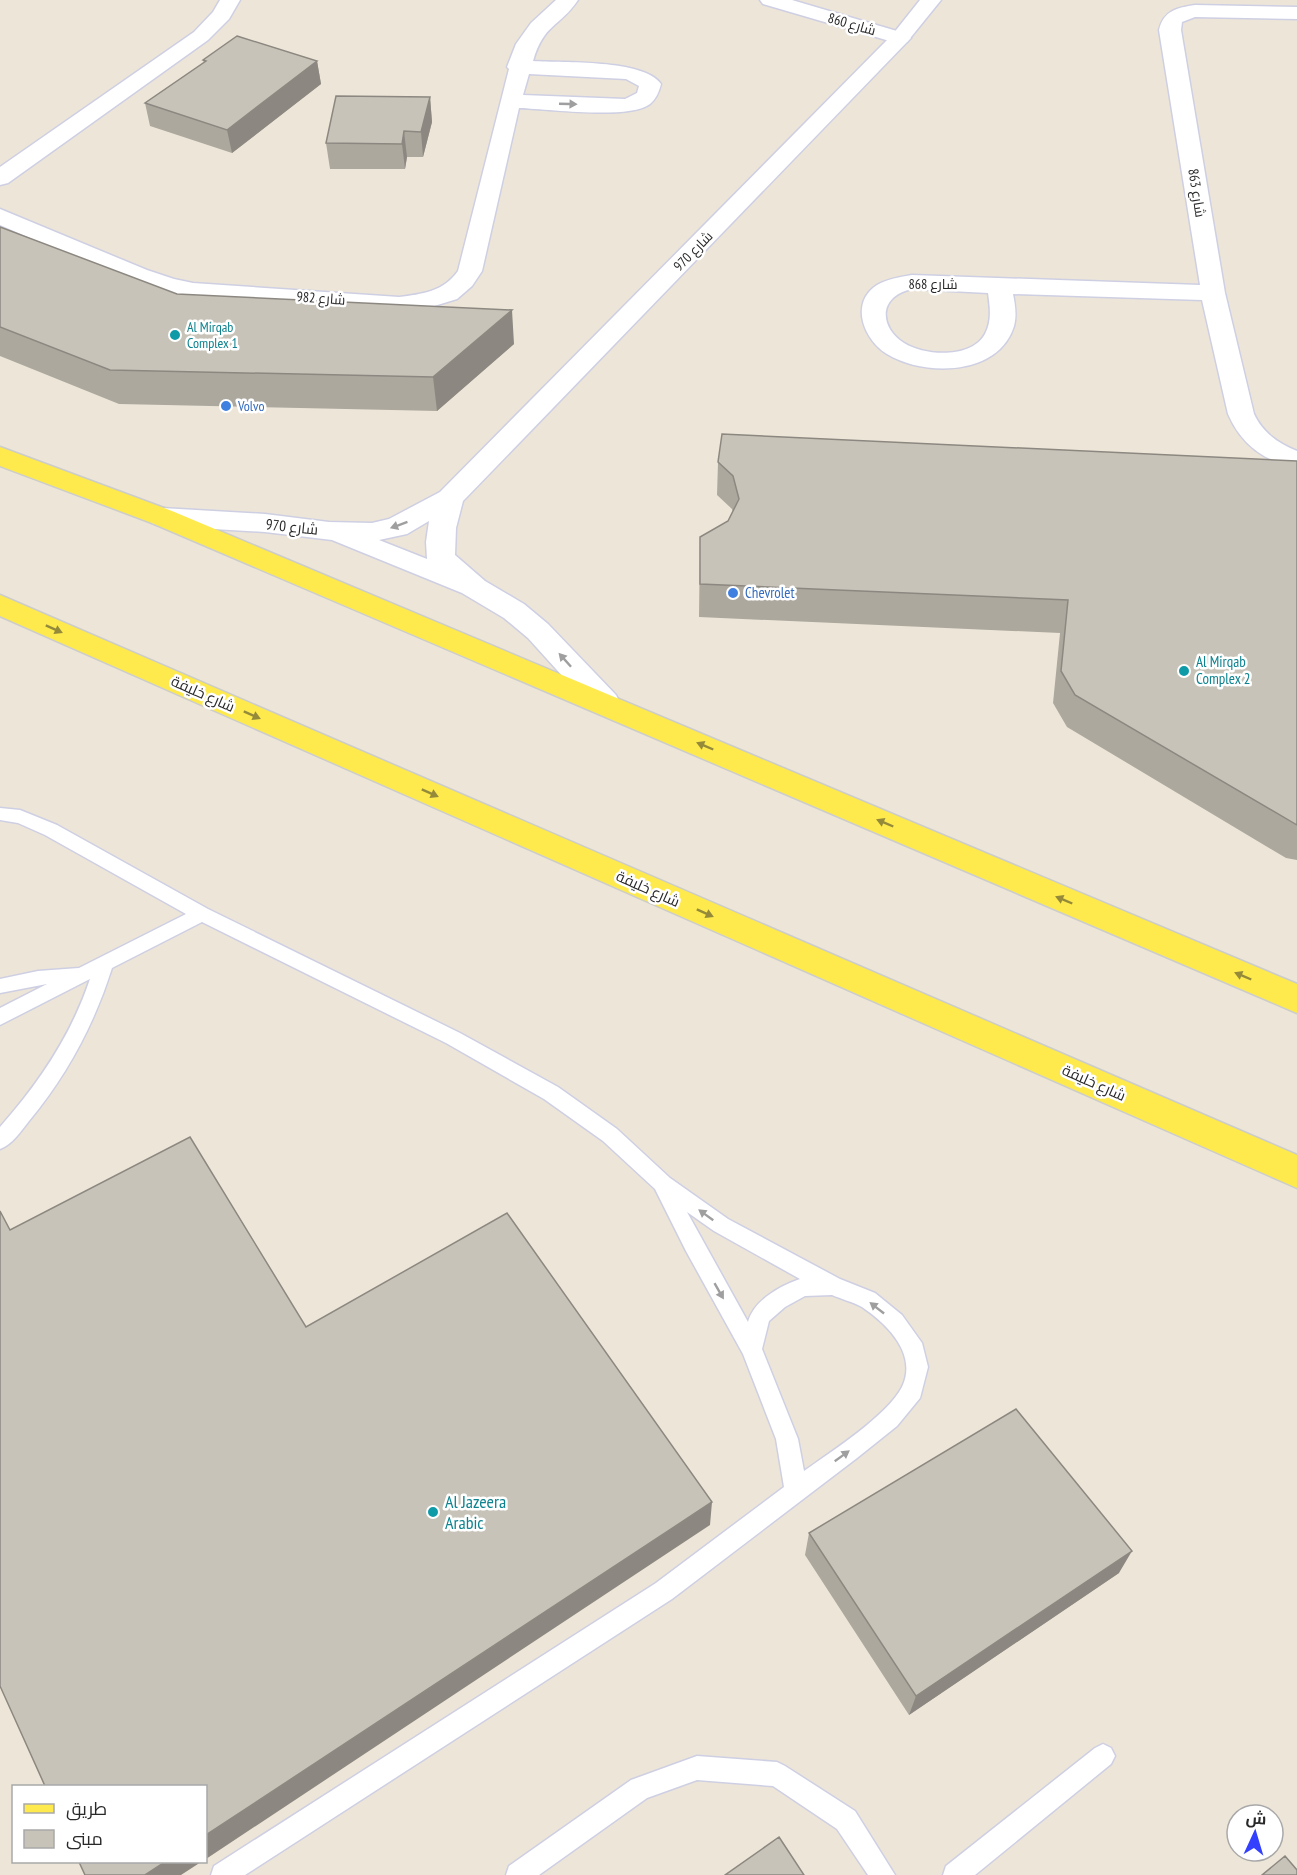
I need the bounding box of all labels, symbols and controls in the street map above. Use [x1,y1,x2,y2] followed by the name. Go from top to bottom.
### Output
[826,9,878,39] street label: شارع 860
[559,99,578,108] one-way arrow
[1184,167,1210,219] street label: شارع 863
[670,227,716,275] street label: شارع 970
[909,275,958,293] street label: شارع 868
[296,287,346,309] street label: شارع 982
[187,318,238,352] place label: Al Mirqab Complex 1
[168,328,182,342] marker: Al Mirqab Complex 1
[237,397,265,415] place label: Volvo
[219,399,233,413] marker: Volvo
[265,514,319,541] street label: شارع 970
[390,521,408,530] one-way arrow
[745,583,795,602] place label: Chevrolet
[726,586,740,600] marker: Chevrolet
[45,624,63,634] one-way arrow
[1196,652,1250,688] place label: Al Mirqab Complex 2
[559,653,572,668] one-way arrow
[1177,664,1191,678] marker: Al Mirqab Complex 2
[168,671,238,718] street label: شارع خليفة
[243,710,261,720] one-way arrow
[696,741,714,751] one-way arrow
[422,789,439,798] one-way arrow
[875,818,893,828] one-way arrow
[613,866,683,913] street label: شارع خليفة
[1055,894,1073,904] one-way arrow
[696,909,714,919] one-way arrow
[1234,971,1252,981] one-way arrow
[1059,1060,1129,1107] street label: شارع خليفة
[699,1209,715,1221] one-way arrow
[714,1283,725,1299] one-way arrow
[869,1301,885,1314] one-way arrow
[834,1450,850,1462] one-way arrow
[445,1490,506,1534] place label: Al Jazeera Arabic
[426,1505,440,1519] marker: Al Jazeera Arabic
[12,1785,207,1863] legend
[66,1797,107,1821] text: طريق
[1225,1803,1285,1863] north arrow
[1245,1807,1267,1829] text: ش
[66,1827,103,1850] text: مبنى

